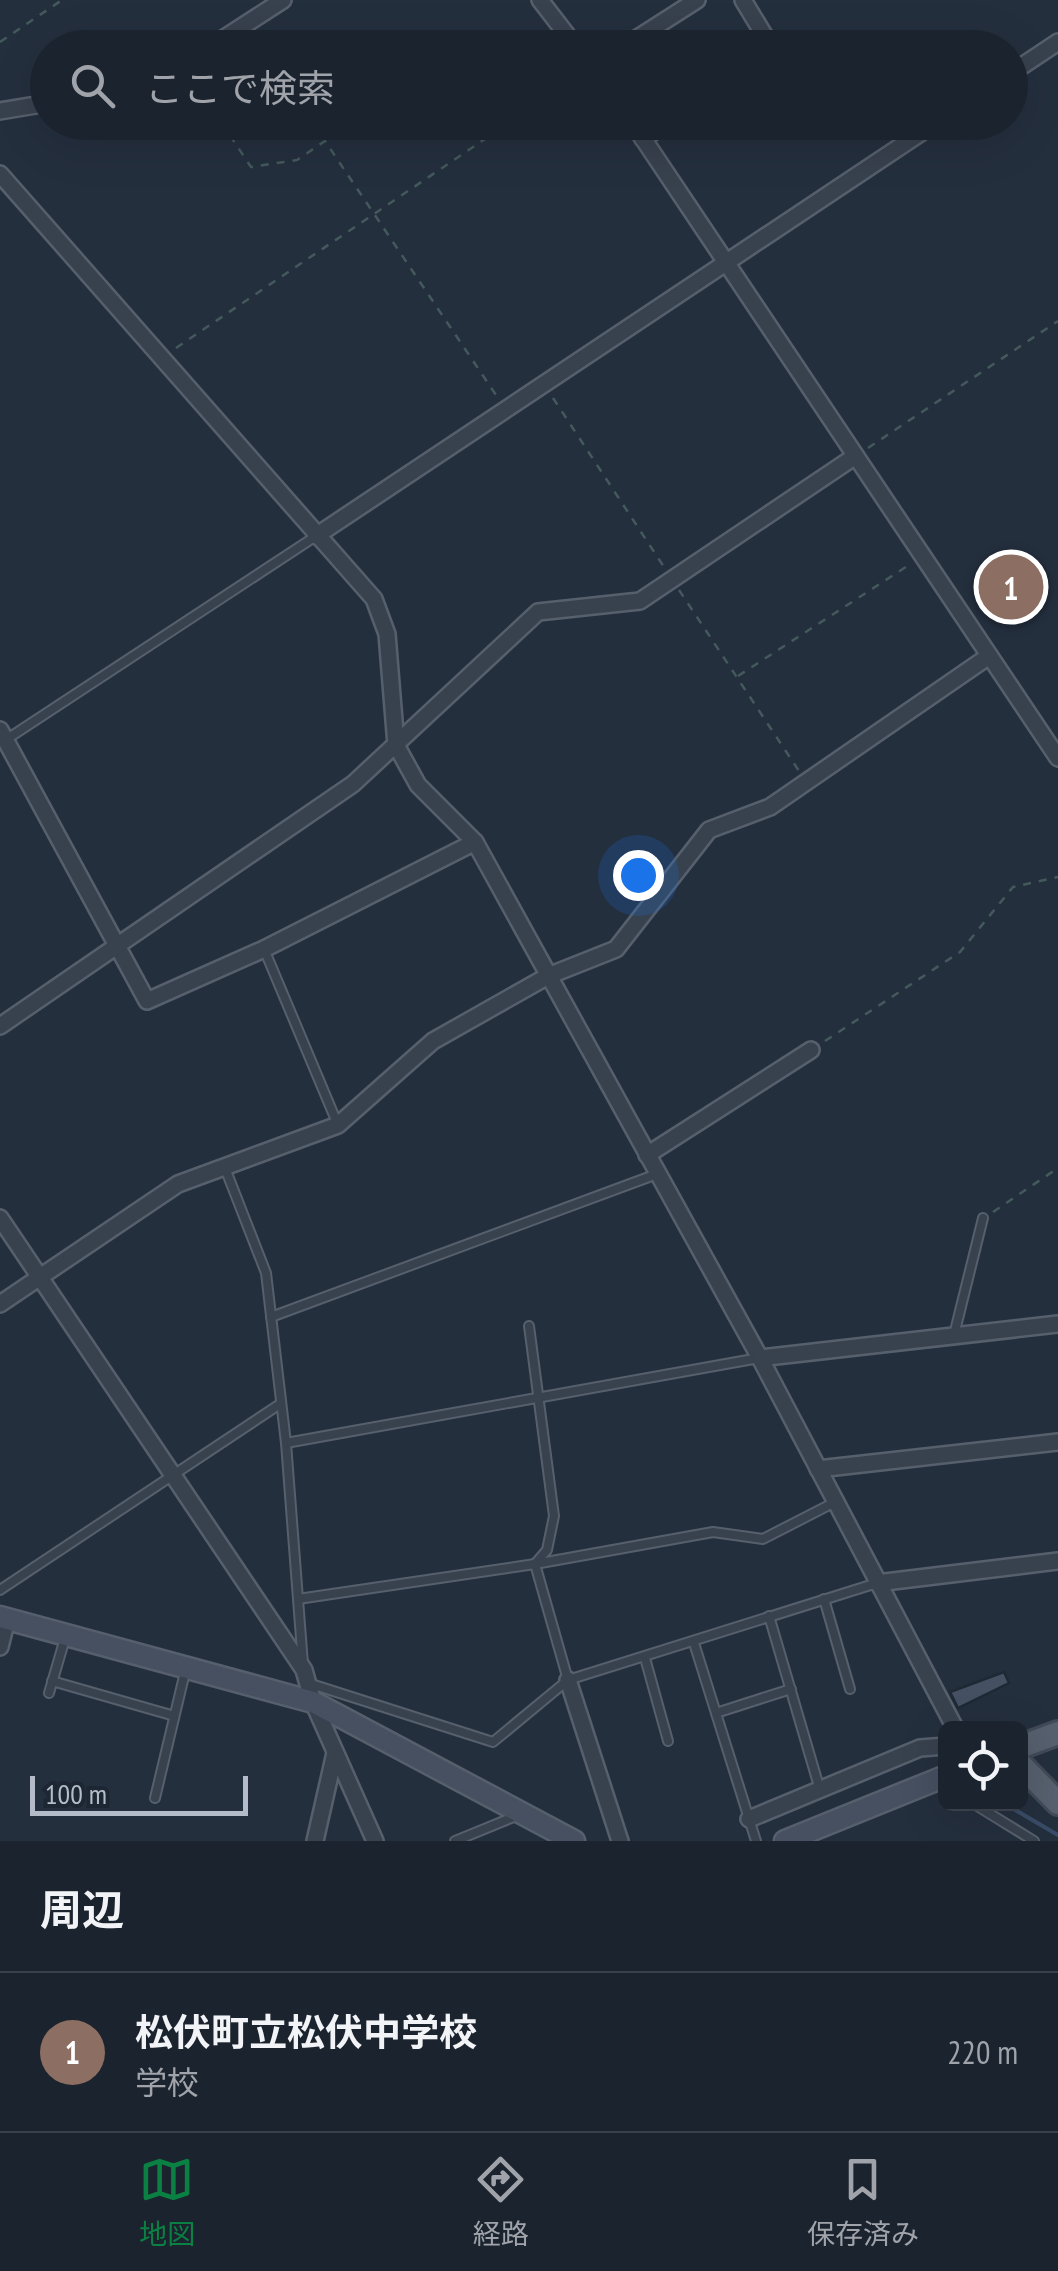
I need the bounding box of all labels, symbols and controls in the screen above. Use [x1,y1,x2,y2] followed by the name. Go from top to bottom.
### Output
[30,30,1028,140] search box
[65,58,120,113] icon: search
[145,63,335,112] text: ここで検索
[978,550,1044,624] pin: 1
[613,850,664,901] your location
[938,1721,1028,1811] map controls
[938,1721,1028,1811] button: locate
[30,1771,248,1816] scale bar
[45,1775,107,1812] text: 100 m
[40,1882,124,1937] text: 周辺
[135,2007,477,2056] text: 松伏町立松伏中学校
[65,2031,80,2073] text: 1
[947,2031,1018,2073] text: 220 m
[135,2061,199,2103] text: 学校
[139,2152,195,2252] tab: 地図
[473,2152,529,2252] tab: 経路
[807,2152,919,2252] tab: 保存済み

